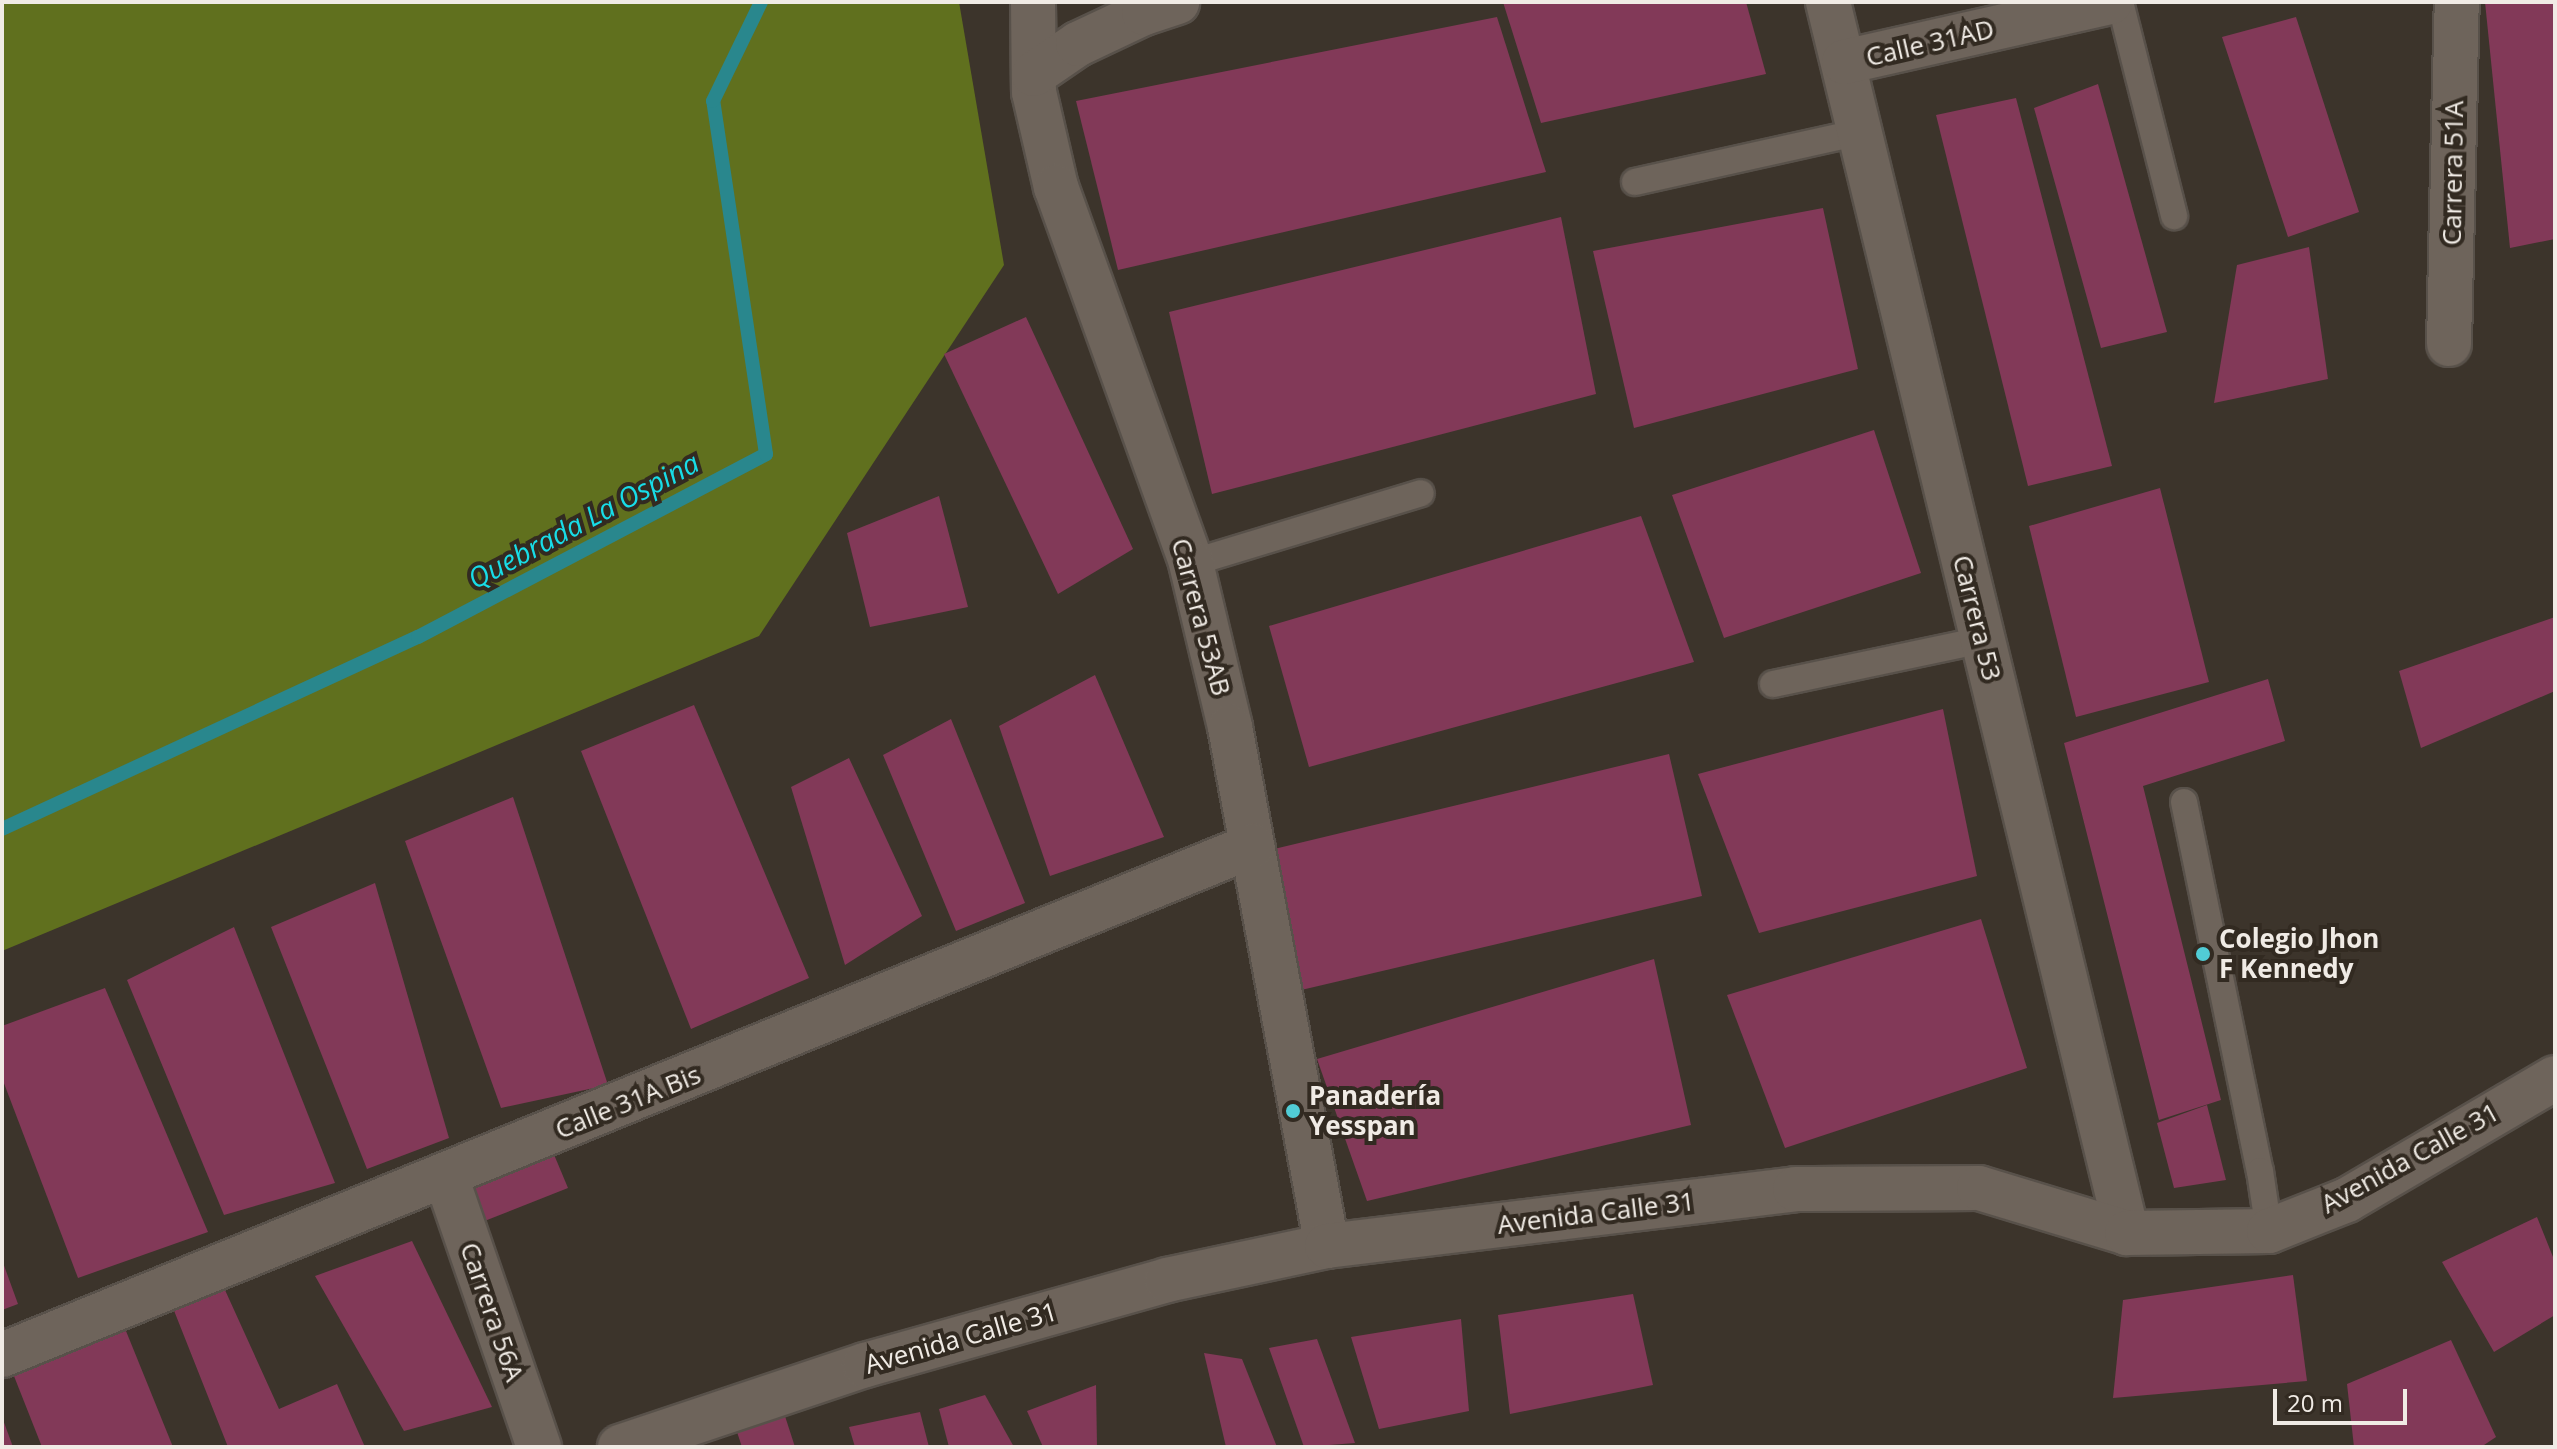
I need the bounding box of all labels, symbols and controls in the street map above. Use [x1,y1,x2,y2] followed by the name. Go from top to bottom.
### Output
[1863,13,1997,73] street label: Calle 31AD
[2436,100,2470,246] street label: Carrera 51A
[462,445,704,595] water label: Quebrada La Ospina
[1165,535,1237,699] street label: Carrera 53AB
[1946,552,2008,684] street label: Carrera 53
[2219,923,2379,984] place label: Colegio Jhon F Kennedy
[2194,945,2212,963] marker: Colegio Jhon F Kennedy
[551,1059,705,1145] street label: Calle 31A Bis
[1309,1080,1441,1142] place label: Panadería Yesspan
[2316,1096,2504,1220] street label: Avenida Calle 31
[1284,1102,1302,1120] marker: Panadería Yesspan
[1495,1185,1697,1241] street label: Avenida Calle 31
[454,1239,530,1385] street label: Carrera 56A
[861,1296,1061,1380] street label: Avenida Calle 31
[2277,1373,2411,1423] scale bar
[2287,1386,2343,1419] text: 20 m

